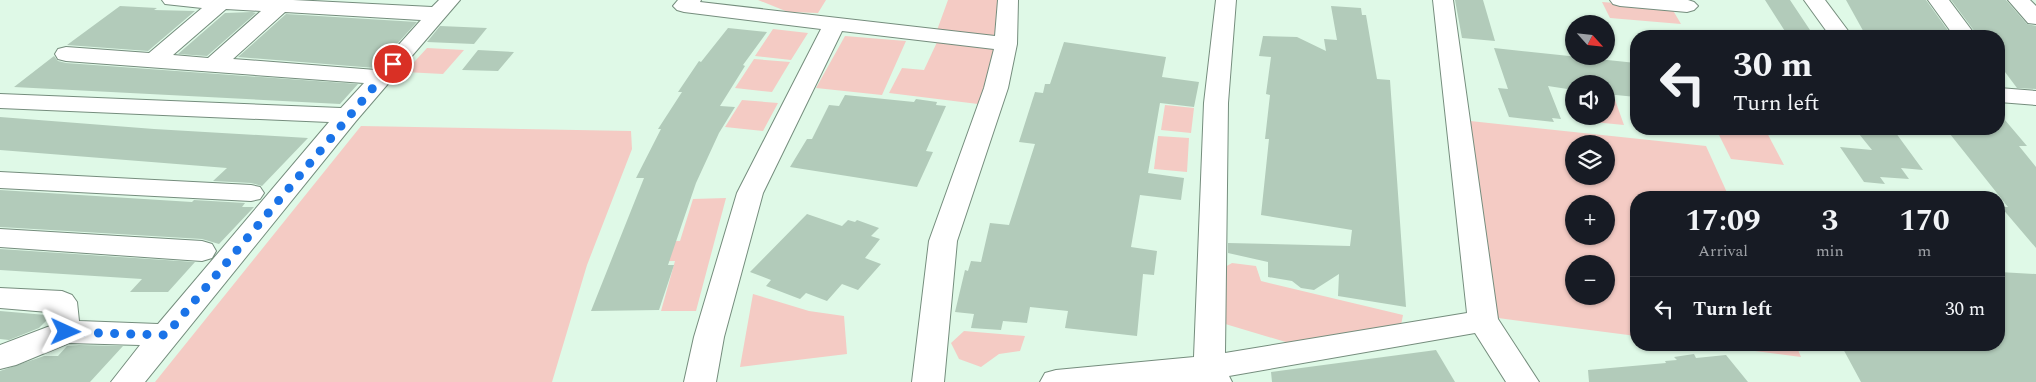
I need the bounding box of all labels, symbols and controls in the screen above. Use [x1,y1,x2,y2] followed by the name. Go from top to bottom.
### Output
[1565,15,1615,65] north arrow
[1565,15,1615,305] map controls
[1733,39,1813,92] text: 30 m
[372,43,414,85] pin
[379,50,407,78] icon: arrive
[1650,50,1715,115] icon: left
[1565,75,1615,125] button: sound
[1733,87,1819,120] text: Turn left
[1565,135,1615,185] button: layers
[1565,195,1615,245] button: +
[1685,198,1761,244] text: 17:09
[1821,198,1838,244] text: 3
[1899,198,1950,244] text: 170
[1698,239,1748,263] text: Arrival
[1816,239,1844,263] text: min
[1918,239,1931,263] text: m
[1565,255,1615,305] button: −
[1650,295,1678,323] icon: left
[1693,295,1772,324] text: Turn left
[1945,295,1985,324] text: 30 m
[39,305,91,357] position arrow

